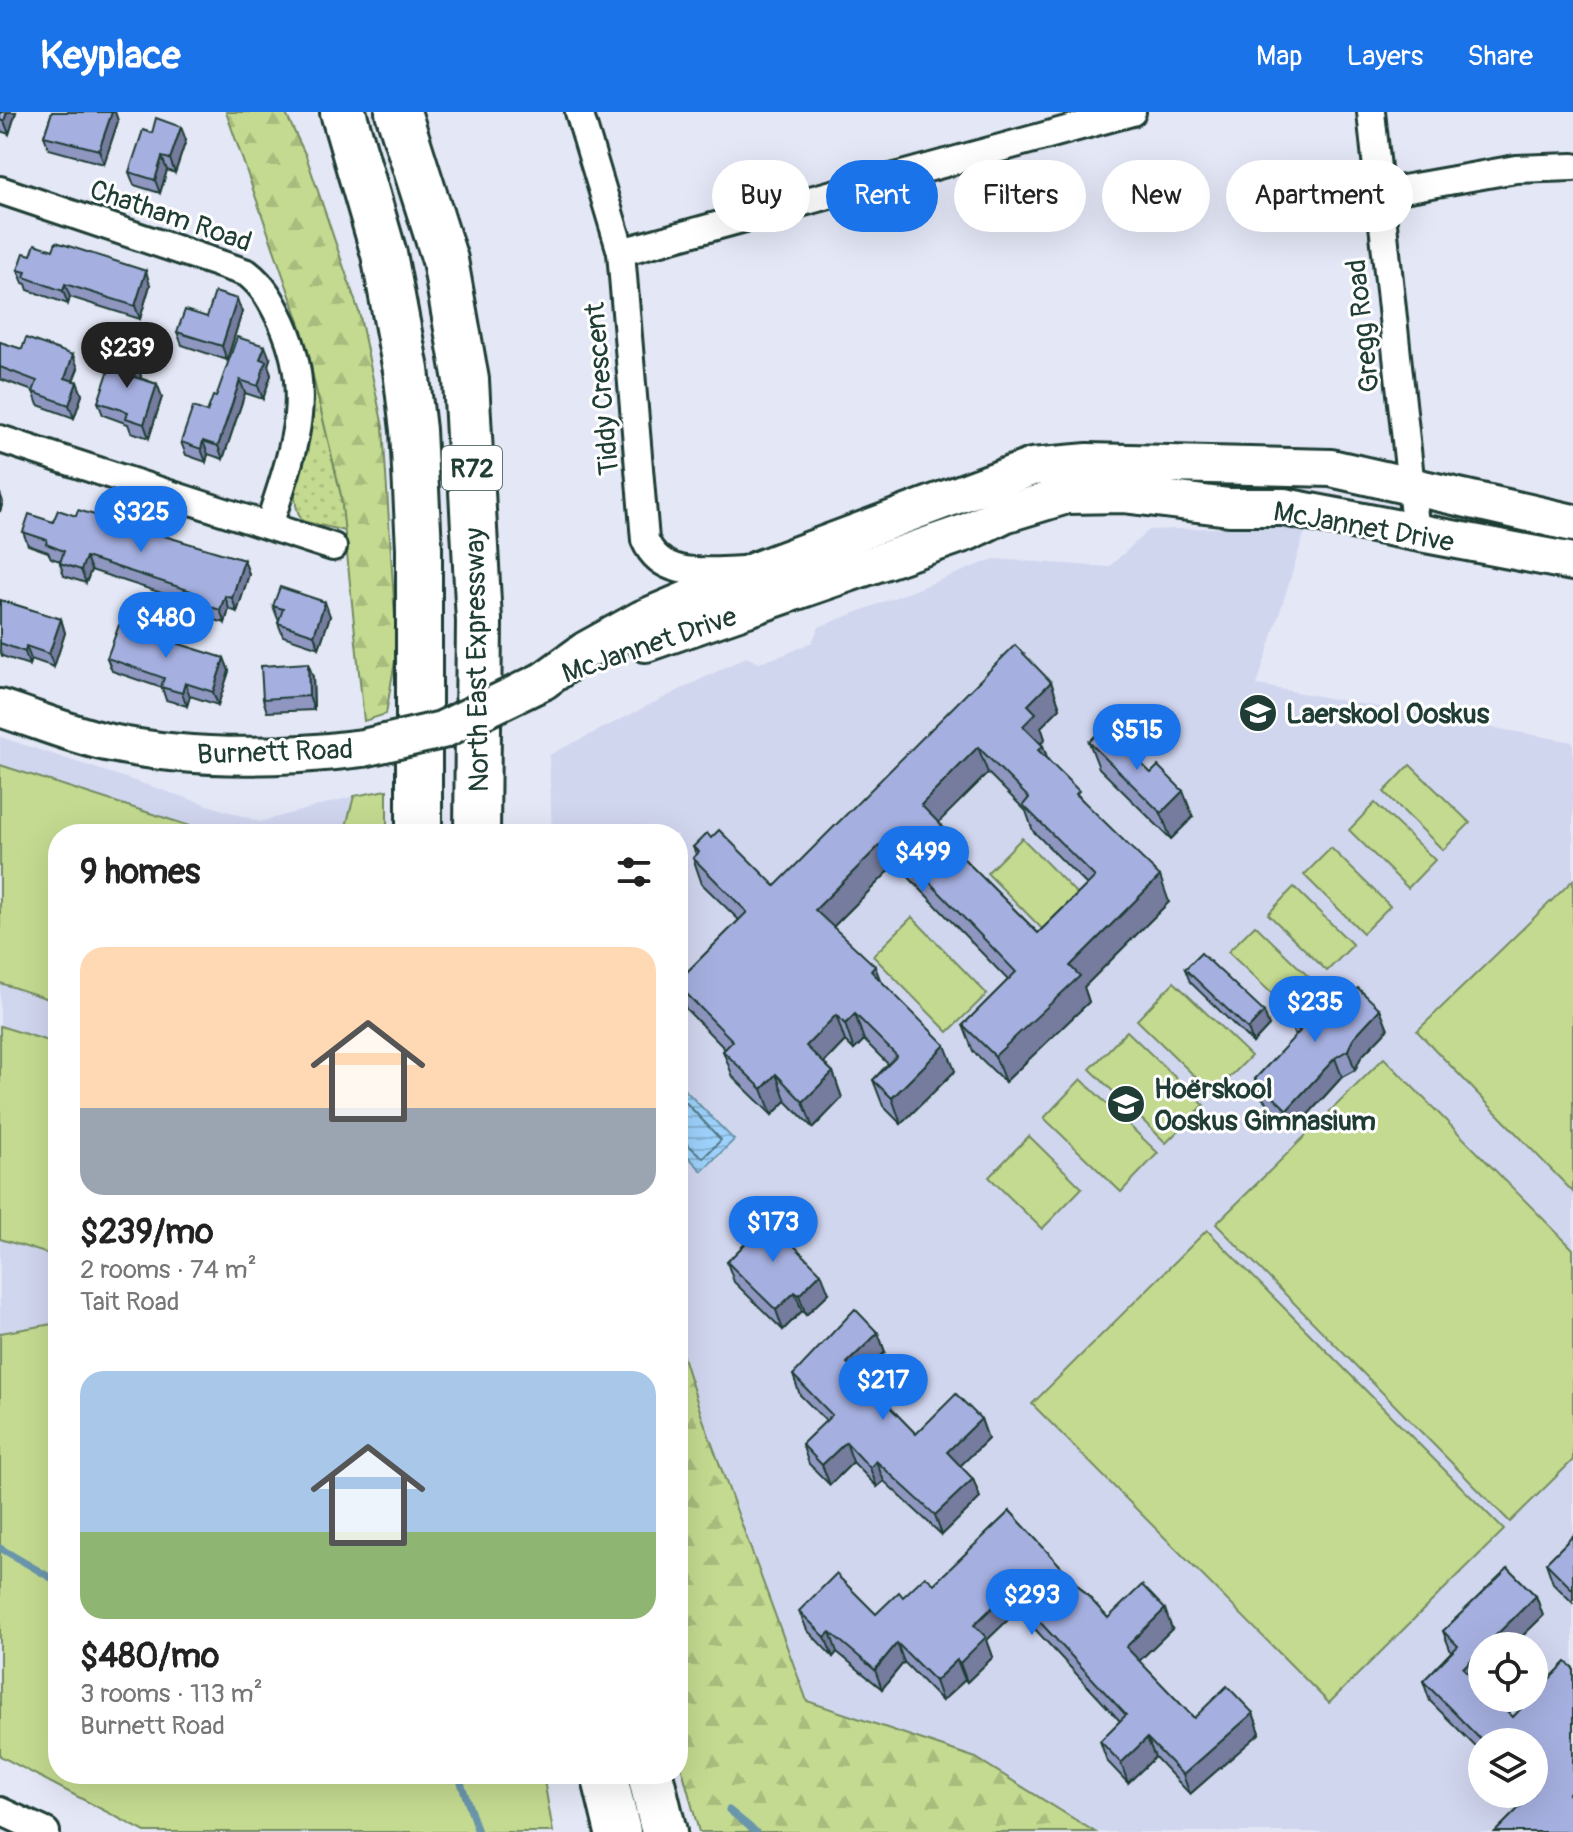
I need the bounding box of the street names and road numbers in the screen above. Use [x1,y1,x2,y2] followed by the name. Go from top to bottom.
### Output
[85,172,256,260] street label: Chatham Road
[1339,257,1388,394] street label: Gregg Road
[577,300,627,477] street label: Tiddy Crescent
[442,446,502,490] road number: R72
[1271,494,1457,561] street label: McJannet Drive
[458,527,497,792] street label: North East Expressway
[557,599,742,692] street label: McJannet Drive
[196,732,354,773] street label: Burnett Road

